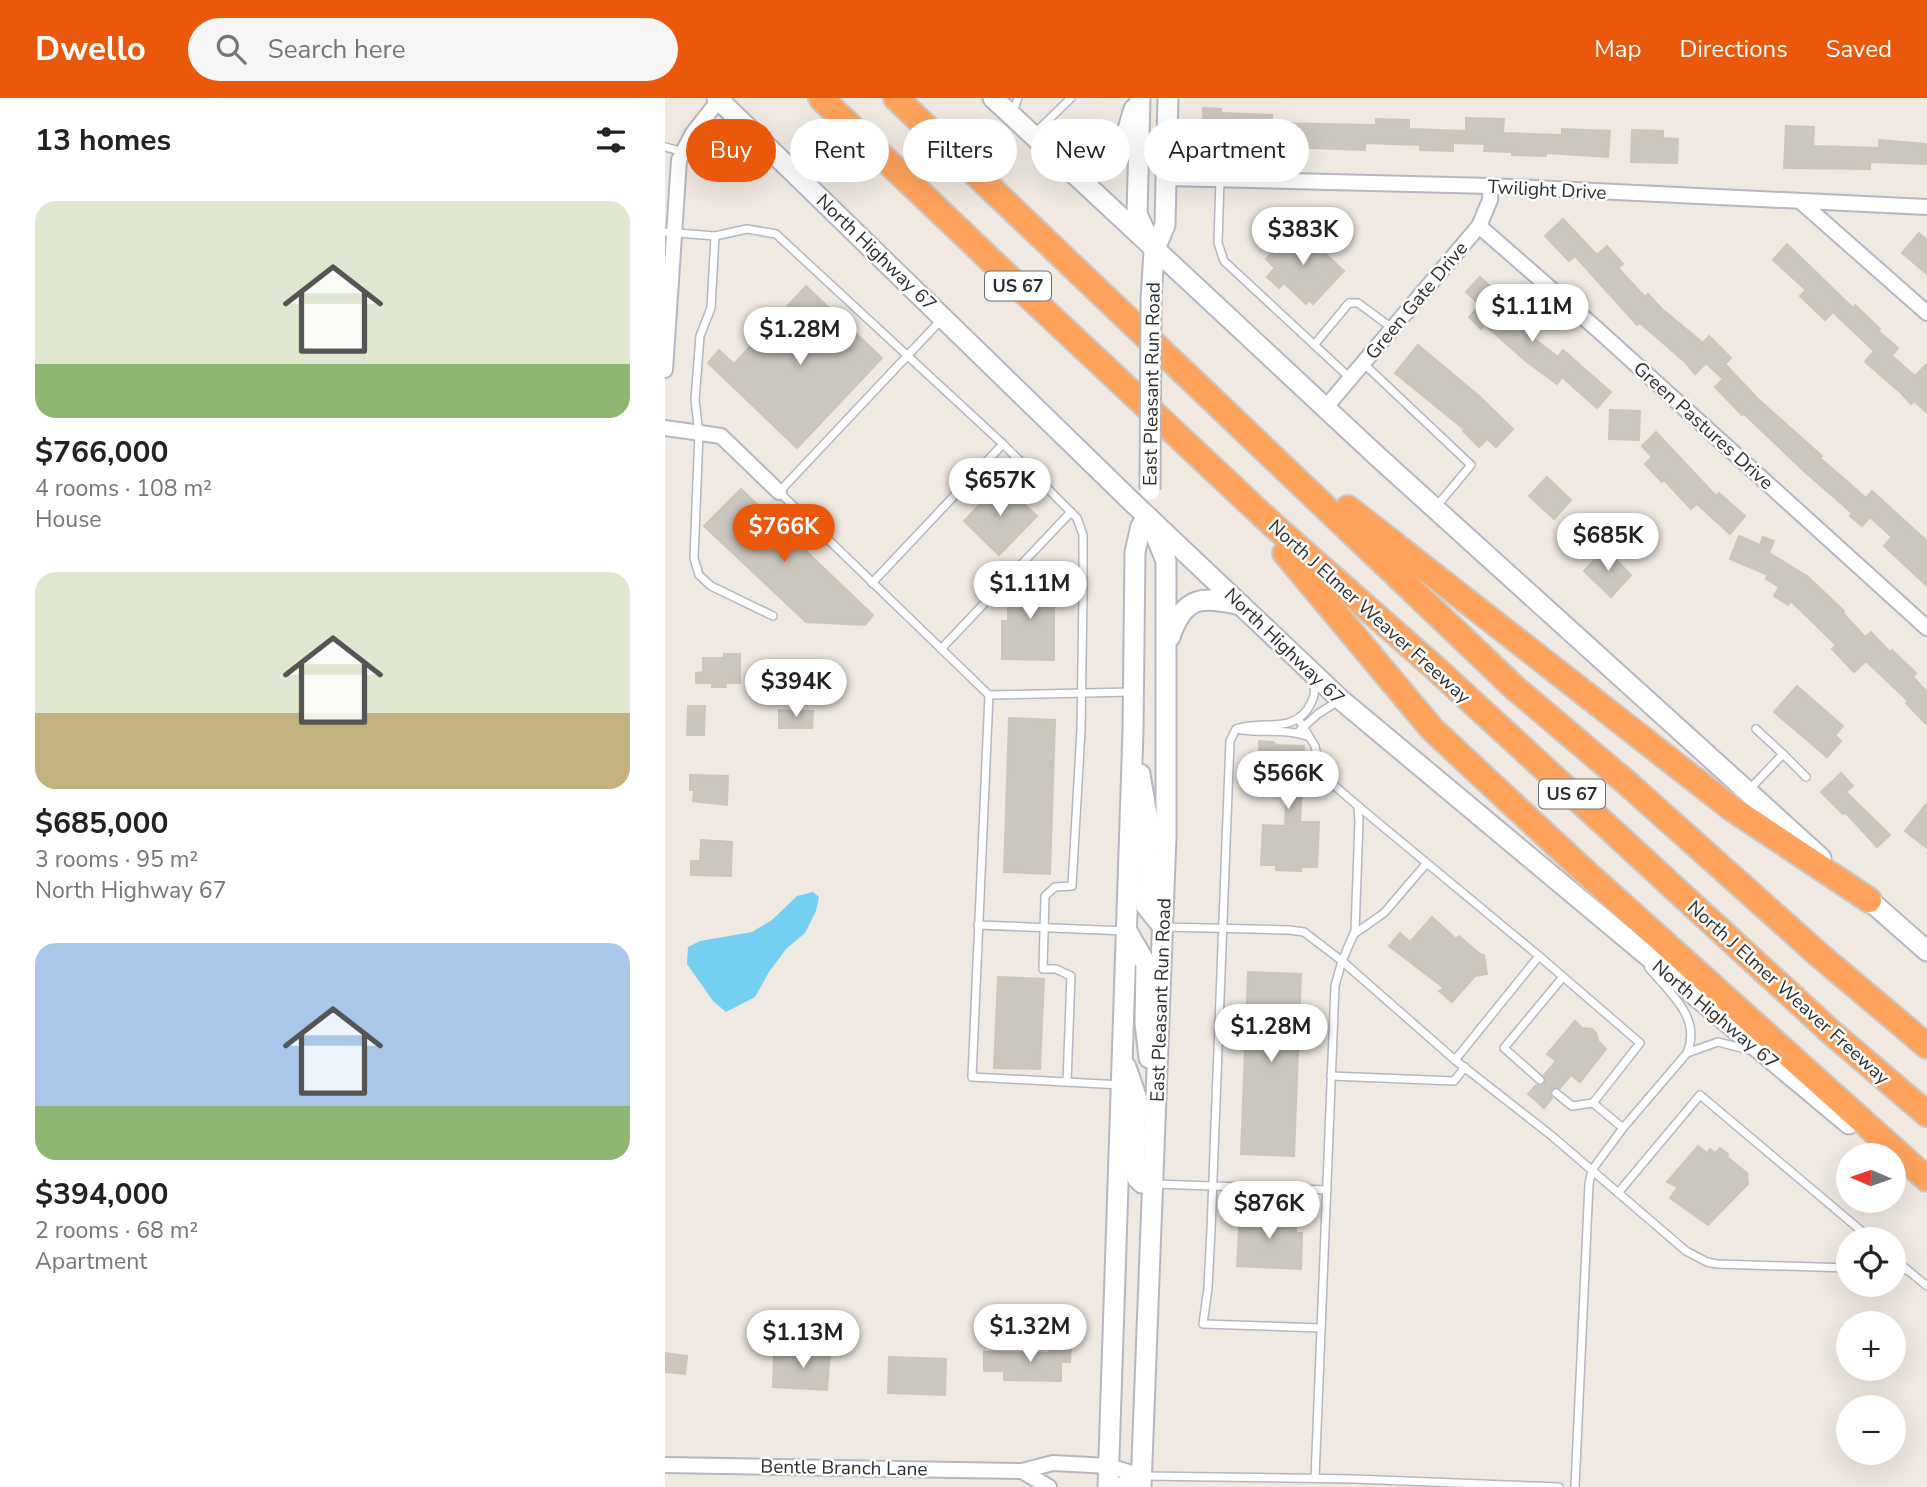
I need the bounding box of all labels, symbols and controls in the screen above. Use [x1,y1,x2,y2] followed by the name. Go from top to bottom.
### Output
[188,18,678,81] search box
[35,27,146,72] text: Dwello
[212,30,250,68] icon: search
[268,32,406,67] text: Search here
[1594,33,1641,65] text: Map
[1679,33,1788,65] text: Directions
[1826,33,1892,65] text: Saved
[686,119,776,182] chip: Buy
[790,119,889,182] chip: Rent
[903,119,1017,182] chip: Filters
[1031,119,1130,182] chip: New
[1144,119,1309,182] chip: Apartment
[35,120,171,161] text: 13 homes
[592,121,630,159] icon: filters
[1487,174,1607,206] street label: Twilight Drive
[810,188,942,317] street label: North Highway 67
[1254,208,1352,267] pin: $383K
[1268,214,1338,245] text: $383K
[1360,236,1474,365] street label: Green Gate Drive
[270,246,396,372] icon: home
[985,272,1051,300] road number: US 67
[1137,282,1167,486] street label: East Pleasant Run Road
[1475,285,1589,344] pin: $1.11M
[1492,291,1572,322] text: $1.11M
[743,308,857,367] pin: $1.28M
[760,314,840,345] text: $1.28M
[1628,356,1779,496] street label: Green Pastures Drive
[35,432,168,473] text: $766,000
[951,458,1049,518] pin: $657K
[965,465,1035,496] text: $657K
[35,473,212,504] text: 4 rooms · 108 m²
[35,504,102,535] text: House
[735,504,833,564] pin: $766K
[749,511,819,542] text: $766K
[1263,514,1476,710] street label: North J Elmer Weaver Freeway
[1559,514,1657,573] pin: $685K
[1573,520,1643,551] text: $685K
[973,561,1087,621] pin: $1.11M
[990,568,1070,599] text: $1.11M
[1218,582,1350,711] street label: North Highway 67
[270,617,396,743] icon: home
[747,660,845,719] pin: $394K
[761,666,831,697] text: $394K
[1239,752,1337,811] pin: $566K
[1253,758,1323,789] text: $566K
[1539,780,1605,808] road number: US 67
[35,803,168,844] text: $685,000
[35,844,198,875] text: 3 rooms · 95 m²
[35,875,226,906] text: North Highway 67
[1682,895,1895,1091] street label: North J Elmer Weaver Freeway
[1144,898,1178,1102] street label: East Pleasant Run Road
[1646,954,1784,1076] street label: North Highway 67
[270,988,396,1114] icon: home
[1214,1004,1328,1064] pin: $1.28M
[1231,1011,1311,1042] text: $1.28M
[1836,1143,1906,1213] north arrow
[1836,1143,1906,1465] map controls
[35,1174,168,1215] text: $394,000
[1220,1182,1318,1241] pin: $876K
[1234,1188,1304,1219] text: $876K
[35,1215,198,1246] text: 2 rooms · 68 m²
[1836,1227,1906,1297] button: locate
[35,1246,147,1277] text: Apartment
[973,1304,1087,1364] pin: $1.32M
[746,1310,860,1370] pin: $1.13M
[990,1311,1070,1342] text: $1.32M
[1836,1311,1906,1381] button: +
[763,1317,843,1348] text: $1.13M
[1836,1395,1906,1465] button: −
[760,1454,928,1482] street label: Bentle Branch Lane

